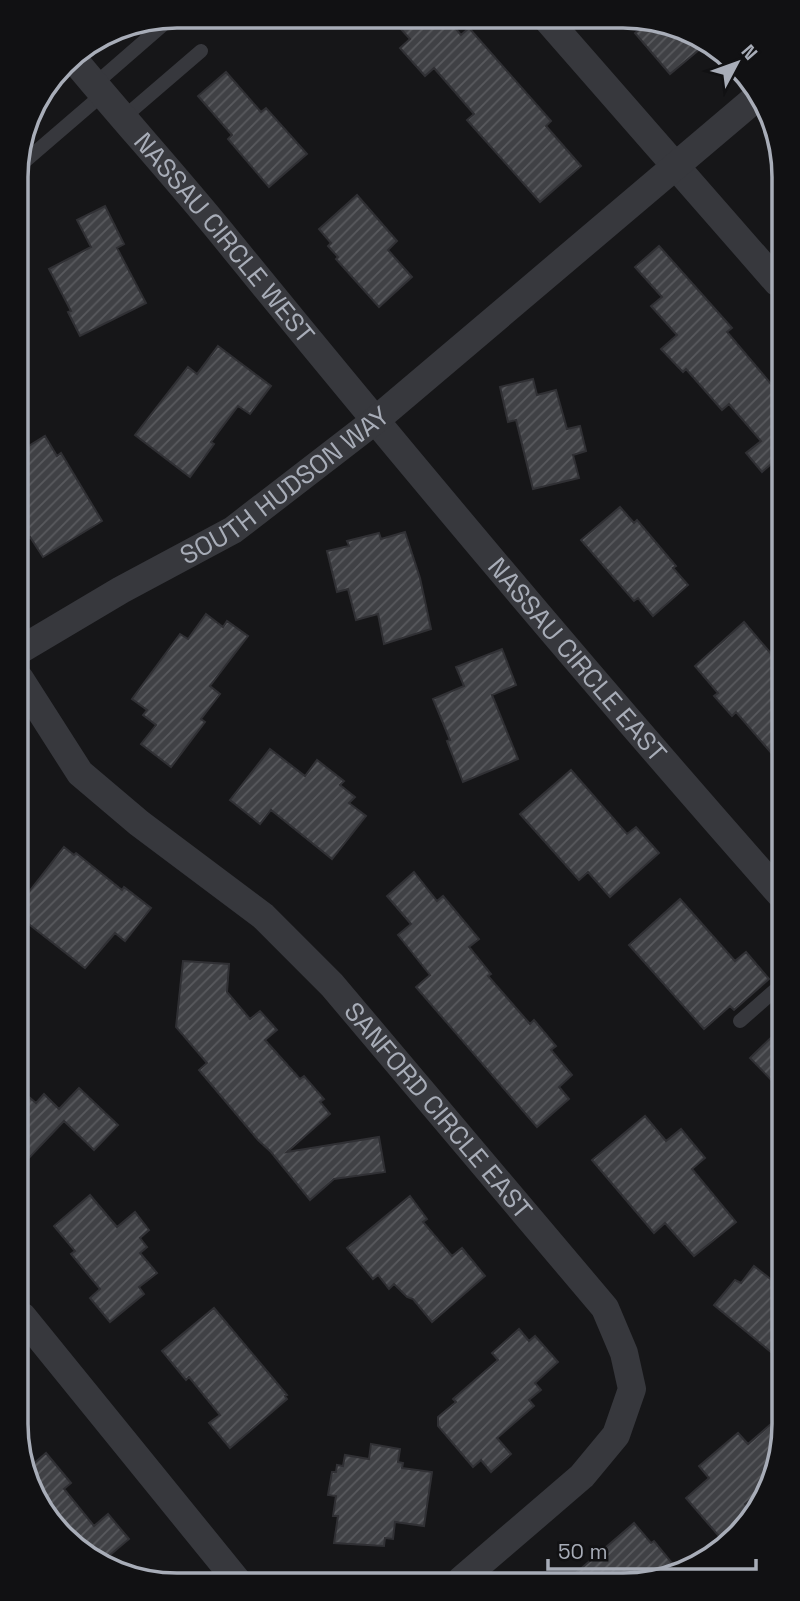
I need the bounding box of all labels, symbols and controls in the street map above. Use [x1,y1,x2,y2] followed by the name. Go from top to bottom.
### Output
[702,28,772,98] north arrow
[736,39,763,65] text: N
[127,125,322,351] street label: NASSAU CIRCLE WEST
[174,399,397,572] street label: SOUTH HUDSON WAY
[480,550,674,769] street label: NASSAU CIRCLE EAST
[337,995,540,1226] street label: SANFORD CIRCLE EAST
[548,1528,756,1572] scale bar
[558,1538,608,1565] text: 50 m

